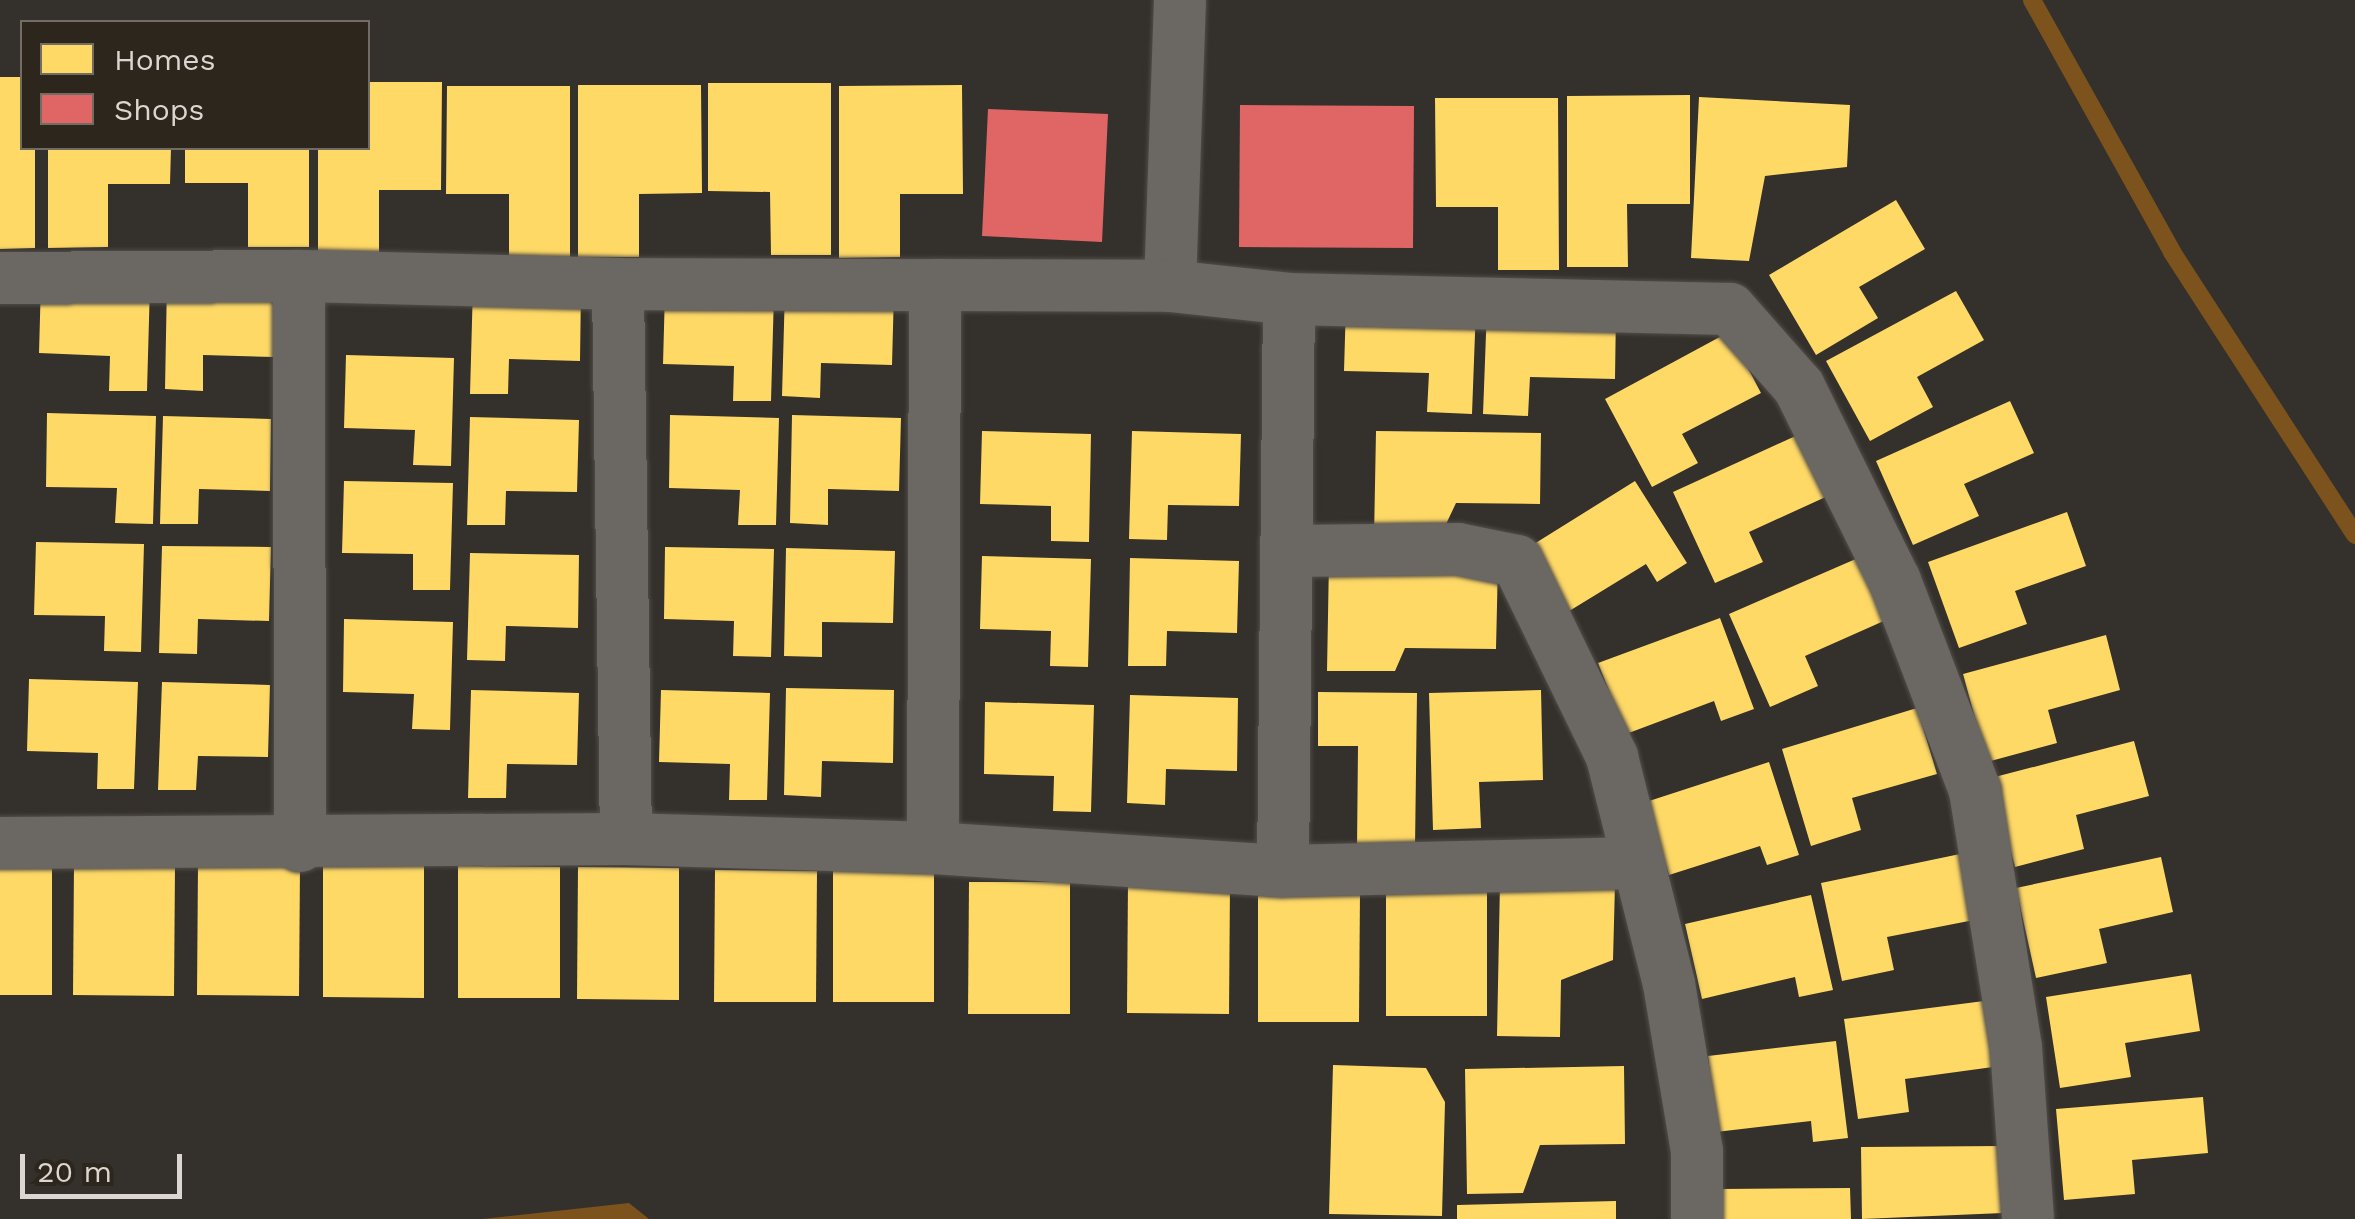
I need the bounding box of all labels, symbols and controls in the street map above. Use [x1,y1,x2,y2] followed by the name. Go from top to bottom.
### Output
[20,20,370,150] legend
[114,42,216,77] text: Homes
[114,92,204,127] text: Shops
[25,1134,188,1196] scale bar
[37,1154,112,1189] text: 20 m

